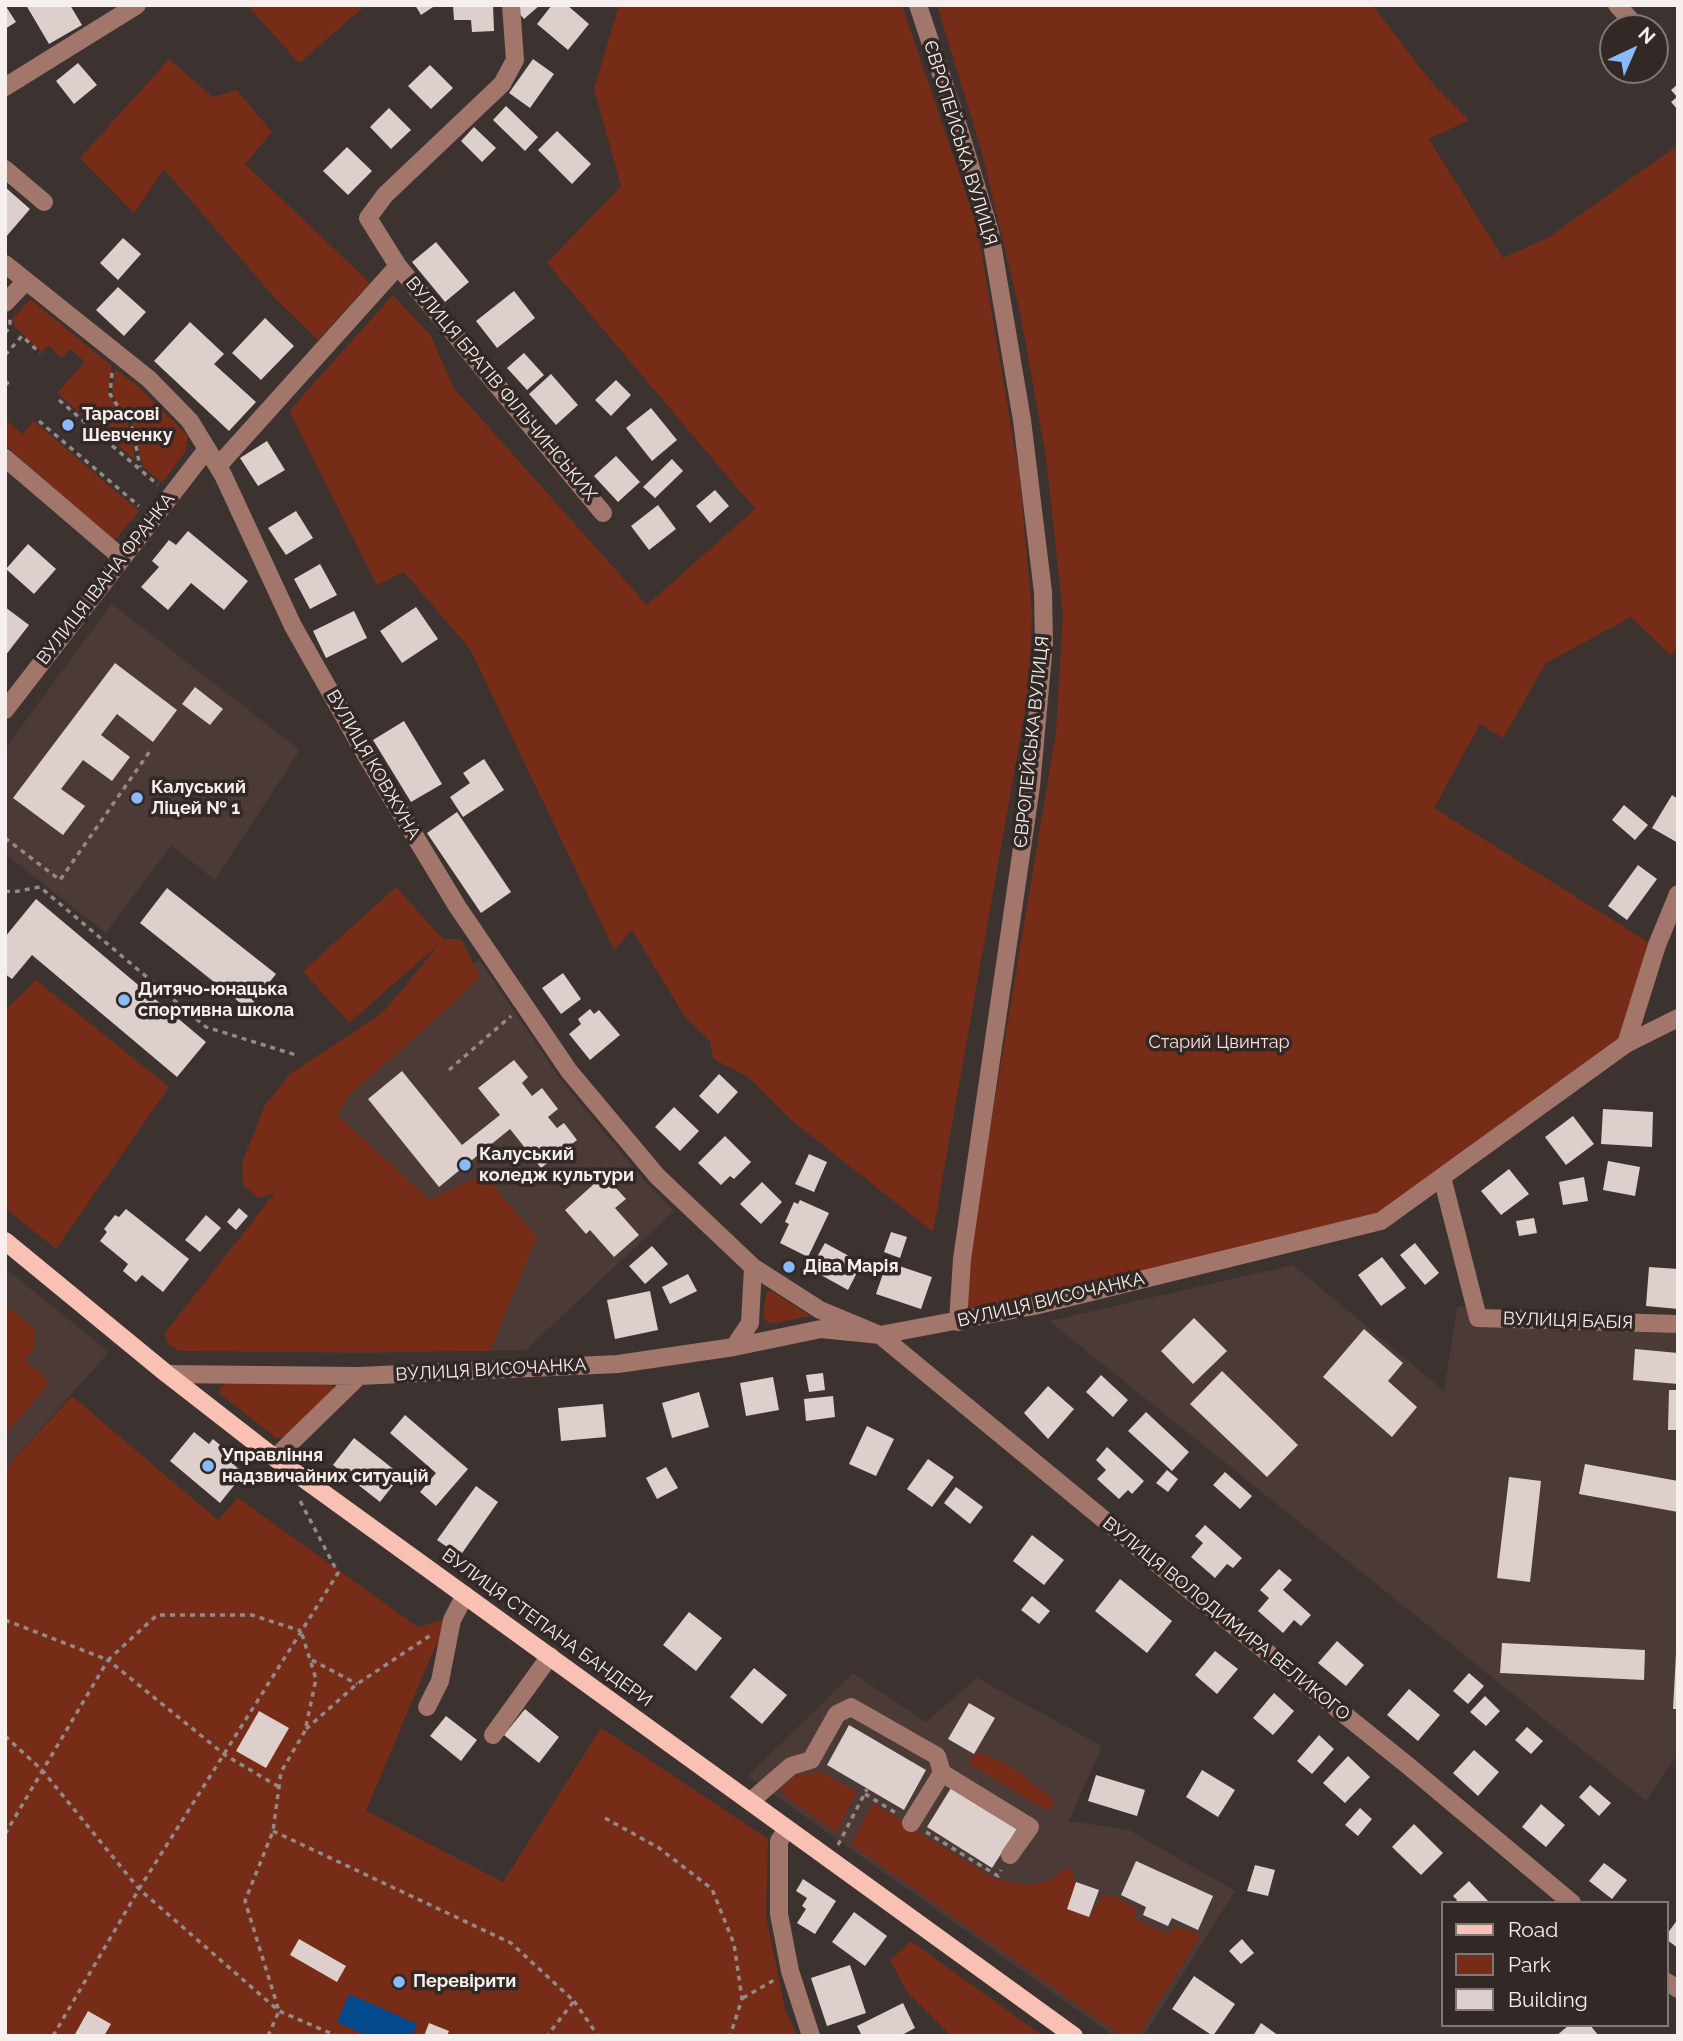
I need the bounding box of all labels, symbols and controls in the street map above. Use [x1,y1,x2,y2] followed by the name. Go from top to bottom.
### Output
[1599,14,1669,84] north arrow
[1634,22,1660,48] text: N
[919,38,1001,248] street label: ЄВРОПЕЙСЬКА ВУЛИЦЯ
[401,273,601,505] street label: ВУЛИЦЯ БРАТІВ ФІЛЬЧИНСЬКИХ
[82,404,173,446] place label: Тарасові Шевченку
[60,417,76,433] marker: Тарасові Шевченку
[32,489,180,669] street label: ВУЛИЦЯ ІВАНА ФРАНКА
[1010,635,1054,849] street label: ЄВРОПЕЙСЬКА ВУЛИЦЯ
[321,686,425,844] street label: ВУЛИЦЯ КОВЖУНА
[151,777,246,820] place label: Калуський Ліцей № 1
[129,790,145,806] marker: Калуський Ліцей № 1
[138,979,294,1021] place label: Дитячо-юнацька спортивна школа
[116,992,132,1008] marker: Дитячо-юнацька спортивна школа
[1148,1032,1290,1054] park label: Старий Цвинтар
[479,1144,634,1186] place label: Калуський коледж культури
[457,1157,473,1173] marker: Калуський коледж культури
[803,1256,899,1278] place label: Діва Марія
[781,1259,797,1275] marker: Діва Марія
[955,1268,1147,1332] street label: ВУЛИЦЯ ВИСОЧАНКА
[1502,1308,1634,1334] street label: ВУЛИЦЯ БАБІЯ
[395,1354,587,1386] street label: ВУЛИЦЯ ВИСОЧАНКА
[222,1445,429,1488] place label: Управління надзвичайних ситуацій
[200,1458,216,1474] marker: Управління надзвичайних ситуацій
[1098,1513,1354,1725] street label: ВУЛИЦЯ ВОЛОДИМИРА ВЕЛИКОГО
[438,1544,656,1712] street label: ВУЛИЦЯ СТЕПАНА БАНДЕРИ
[1442,1901,1669,2027] legend
[1508,1917,1558,1942] text: Road
[1508,1952,1551,1977] text: Park
[413,1971,516,1993] place label: Перевірити
[391,1974,407,1990] marker: Перевірити
[1508,1987,1588,2012] text: Building

